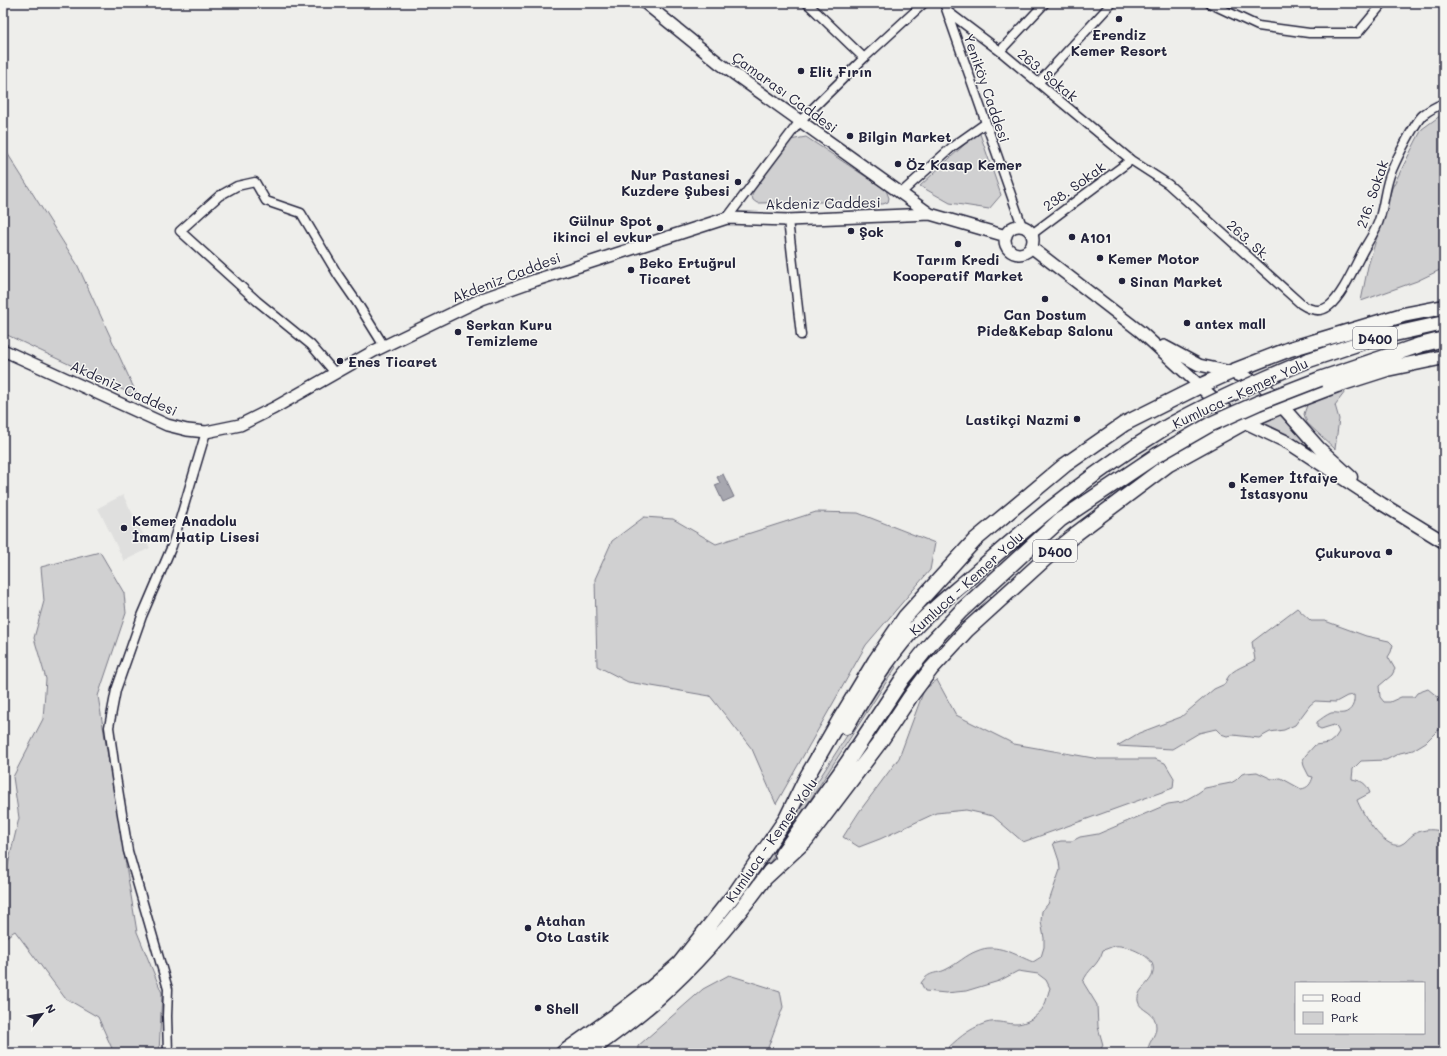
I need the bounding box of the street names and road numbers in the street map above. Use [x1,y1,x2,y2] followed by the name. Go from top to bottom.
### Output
[960,31,1014,145] street label: Yeniköy Caddesi
[1014,44,1082,106] street label: 263. Sokak
[728,47,842,137] street label: Çamarası Caddesi
[1039,157,1109,215] street label: 238. Sokak
[1351,157,1393,231] street label: 216. Sokak
[765,192,881,214] street label: Akdeniz Caddesi
[1223,215,1275,265] street label: 263. Sk.
[449,247,563,307] street label: Akdeniz Caddesi
[1353,327,1397,349] road number: D400
[1169,353,1311,433] street label: Kumluca - Kemer Yolu
[68,356,180,420] street label: Akdeniz Caddesi
[905,527,1027,639] street label: Kumluca - Kemer Yolu
[1033,540,1077,562] road number: D400
[721,774,821,906] street label: Kumluca - Kemer Yolu

